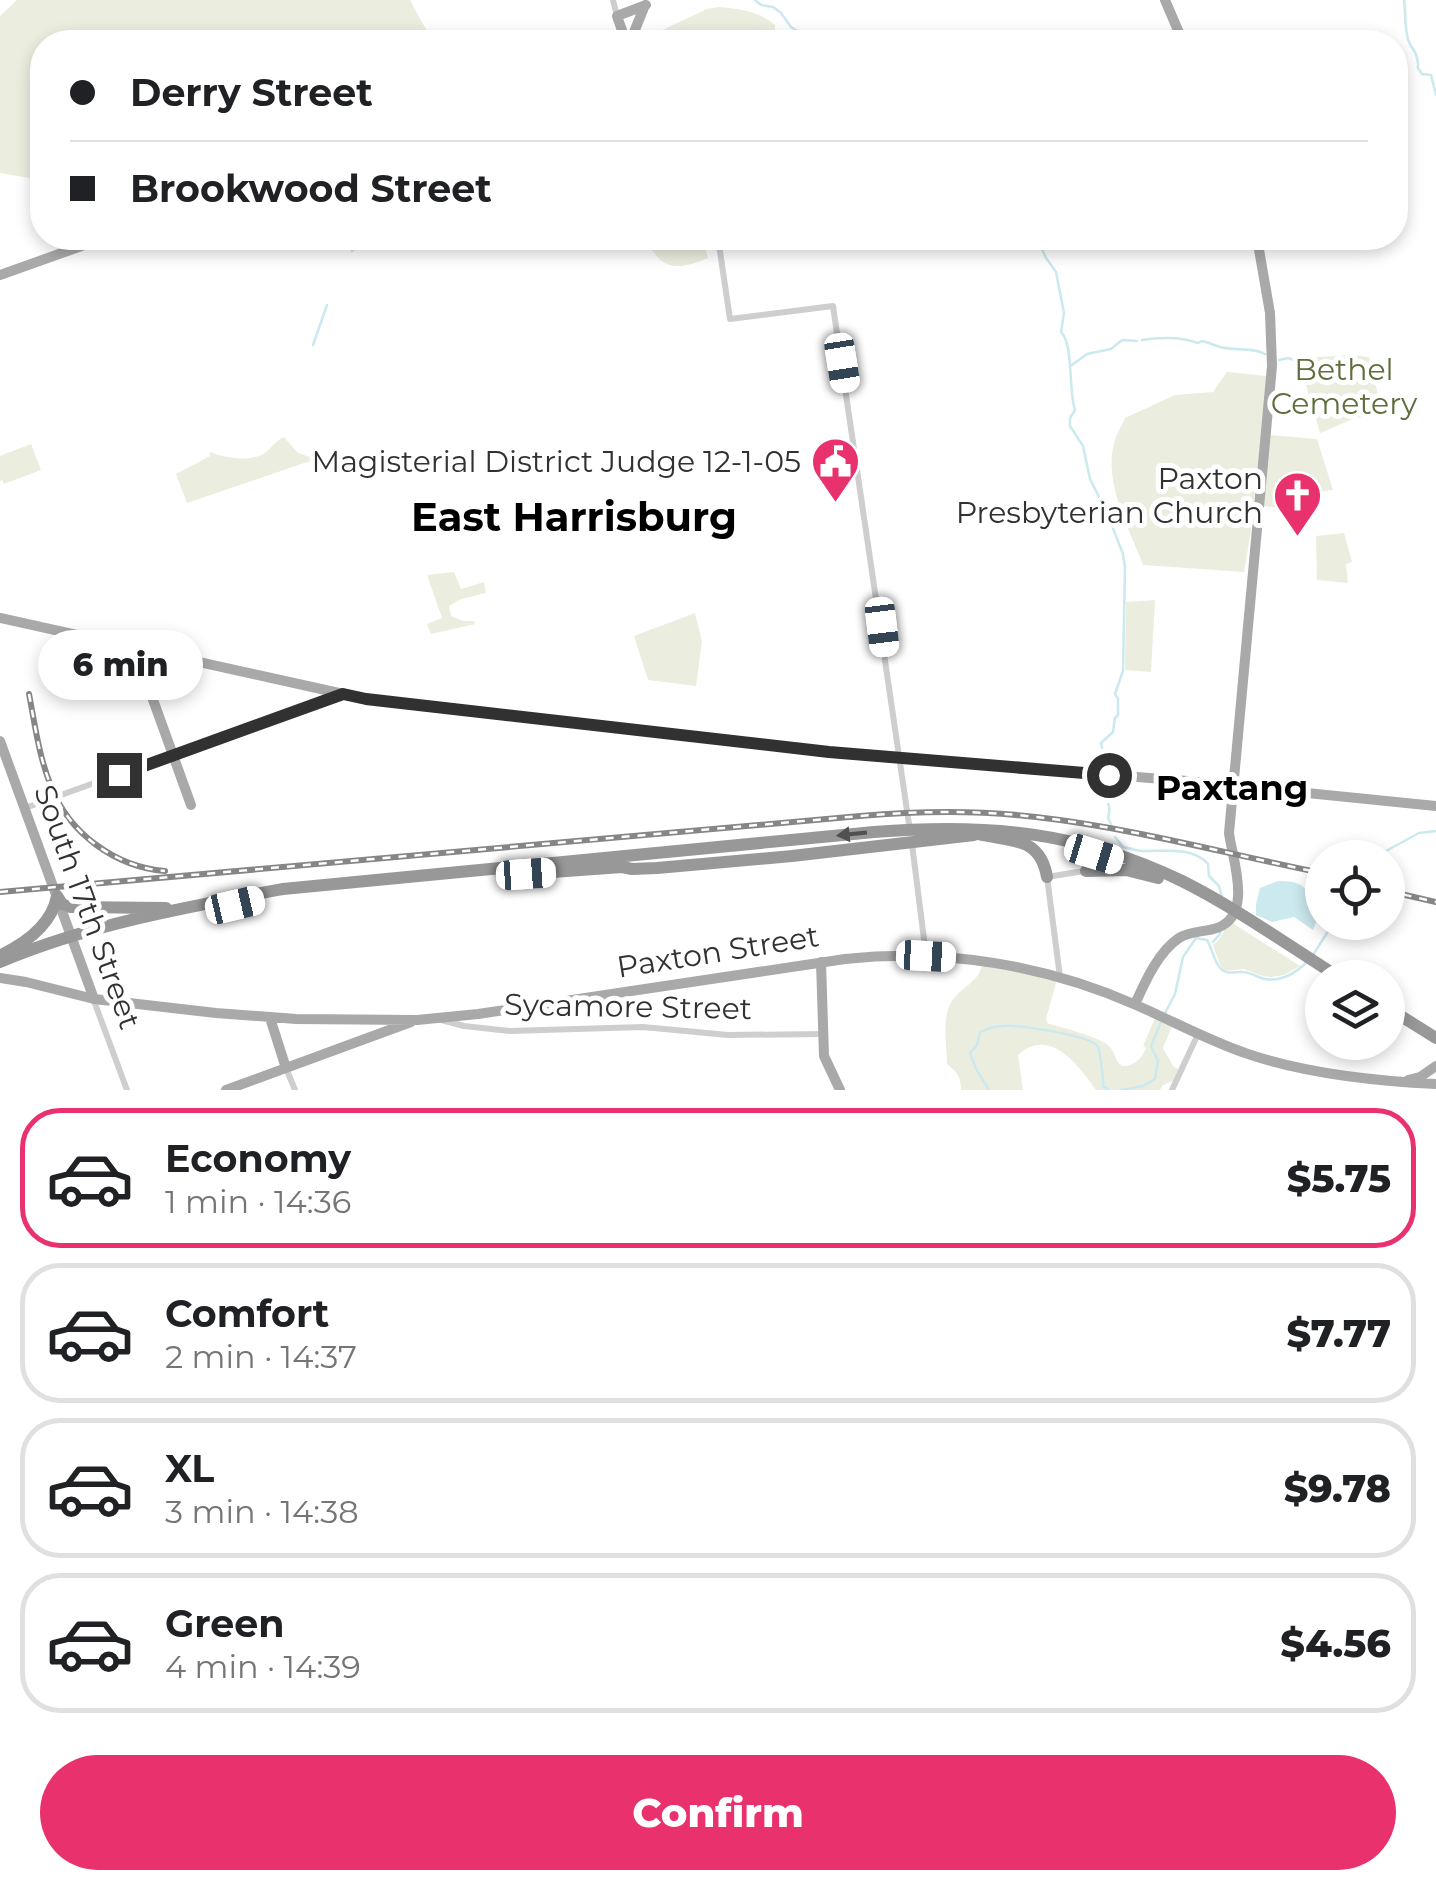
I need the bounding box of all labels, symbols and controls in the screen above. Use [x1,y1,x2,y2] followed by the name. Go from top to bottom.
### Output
[130,69,373,116] text: Derry Street
[130,165,492,212] text: Brookwood Street
[822,331,862,395] car
[1271,351,1418,422] park label: Bethel Cemetery
[810,436,862,504] public building icon: Magisterial District Judge 12-1-05
[312,443,801,480] place label: Magisterial District Judge 12-1-05
[956,460,1263,531] place label: Paxton Presbyterian Church
[1272,470,1324,538] church icon: Paxton Presbyterian Church
[411,492,737,541] district label: East Harrisburg
[863,595,901,659] car
[36,630,202,700] callout: 6 min
[73,645,168,684] text: 6 min
[97,753,142,798] route end
[1087,753,1132,798] route start
[1156,766,1308,809] district label: Paxtang
[26,780,149,1034] street label: South 17th Street
[835,826,867,842] one-way arrow
[1061,831,1127,877] car
[1305,840,1405,1060] map controls
[1305,840,1405,940] button: locate
[495,857,557,891] car
[202,884,268,926] car
[614,917,822,986] street label: Paxton Street
[895,939,957,973] car
[1305,960,1405,1060] button: layers
[504,986,752,1027] street label: Sycamore Street
[45,1133,135,1223] icon: car
[165,1135,351,1182] text: Economy
[1287,1155,1391,1202] text: $5.75
[165,1182,351,1221] text: 1 min · 14:36
[45,1288,135,1378] icon: car
[165,1290,329,1337] text: Comfort
[1286,1310,1391,1357] text: $7.77
[165,1337,357,1376] text: 2 min · 14:37
[45,1443,135,1533] icon: car
[165,1445,214,1492] text: XL
[1284,1465,1391,1512] text: $9.78
[165,1492,359,1531] text: 3 min · 14:38
[45,1598,135,1688] icon: car
[165,1600,285,1647] text: Green
[1280,1620,1391,1667] text: $4.56
[165,1647,361,1686] text: 4 min · 14:39
[40,1755,1396,1870] button: Confirm

